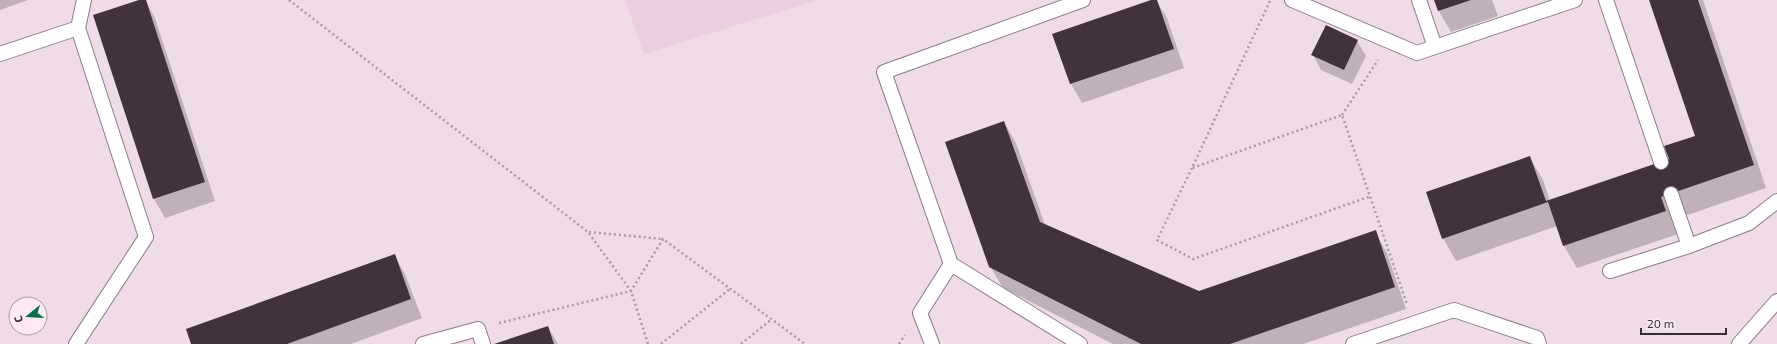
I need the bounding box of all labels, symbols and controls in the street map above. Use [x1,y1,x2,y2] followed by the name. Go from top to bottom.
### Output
[8,296,48,336] north arrow
[1641,310,1726,336] scale bar
[11,314,25,324] text: С
[1647,316,1674,330] text: 20 m

